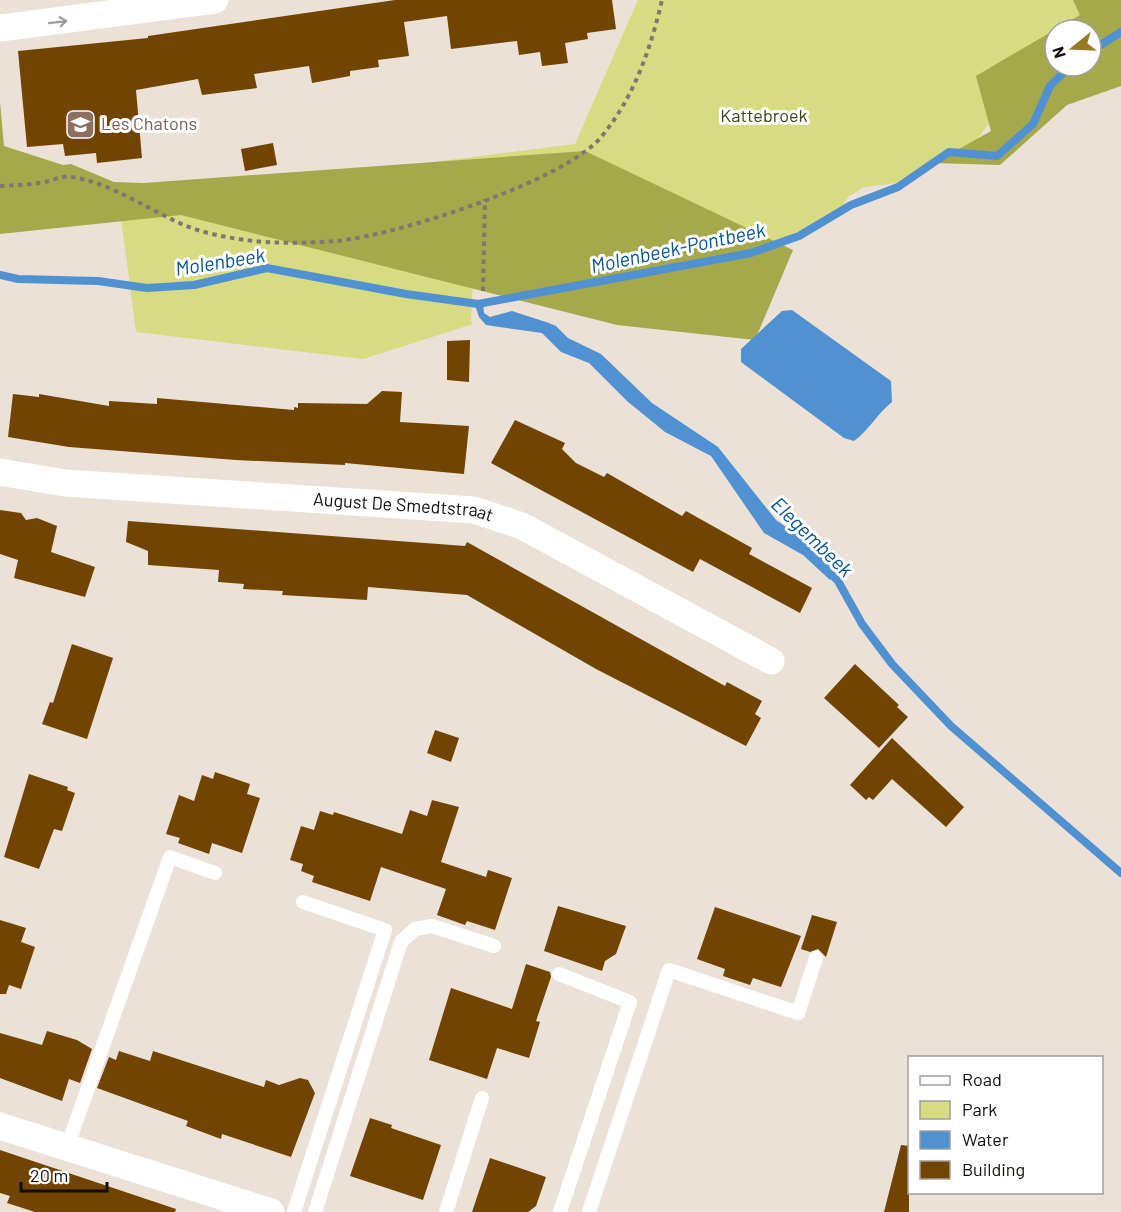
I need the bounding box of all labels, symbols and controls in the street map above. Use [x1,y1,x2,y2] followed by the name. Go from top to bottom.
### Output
[48,16,68,27] one-way arrow
[1043,18,1103,78] north arrow
[1048,45,1069,61] text: N
[720,104,808,126] park label: Kattebroek
[64,108,96,140] school or university icon: Les Chatons
[101,112,197,134] place label: Les Chatons
[588,217,768,277] water label: Molenbeek-Pontbeek
[173,242,267,280] water label: Molenbeek
[312,487,496,526] street label: August De Smedtstraat
[767,491,859,581] water label: Elegembeek
[908,1056,1103,1194] legend
[962,1068,1002,1090] text: Road
[962,1098,997,1120] text: Park
[962,1128,1009,1150] text: Water
[21,1155,106,1193] scale bar
[962,1158,1025,1180] text: Building
[30,1164,68,1186] text: 20 m

